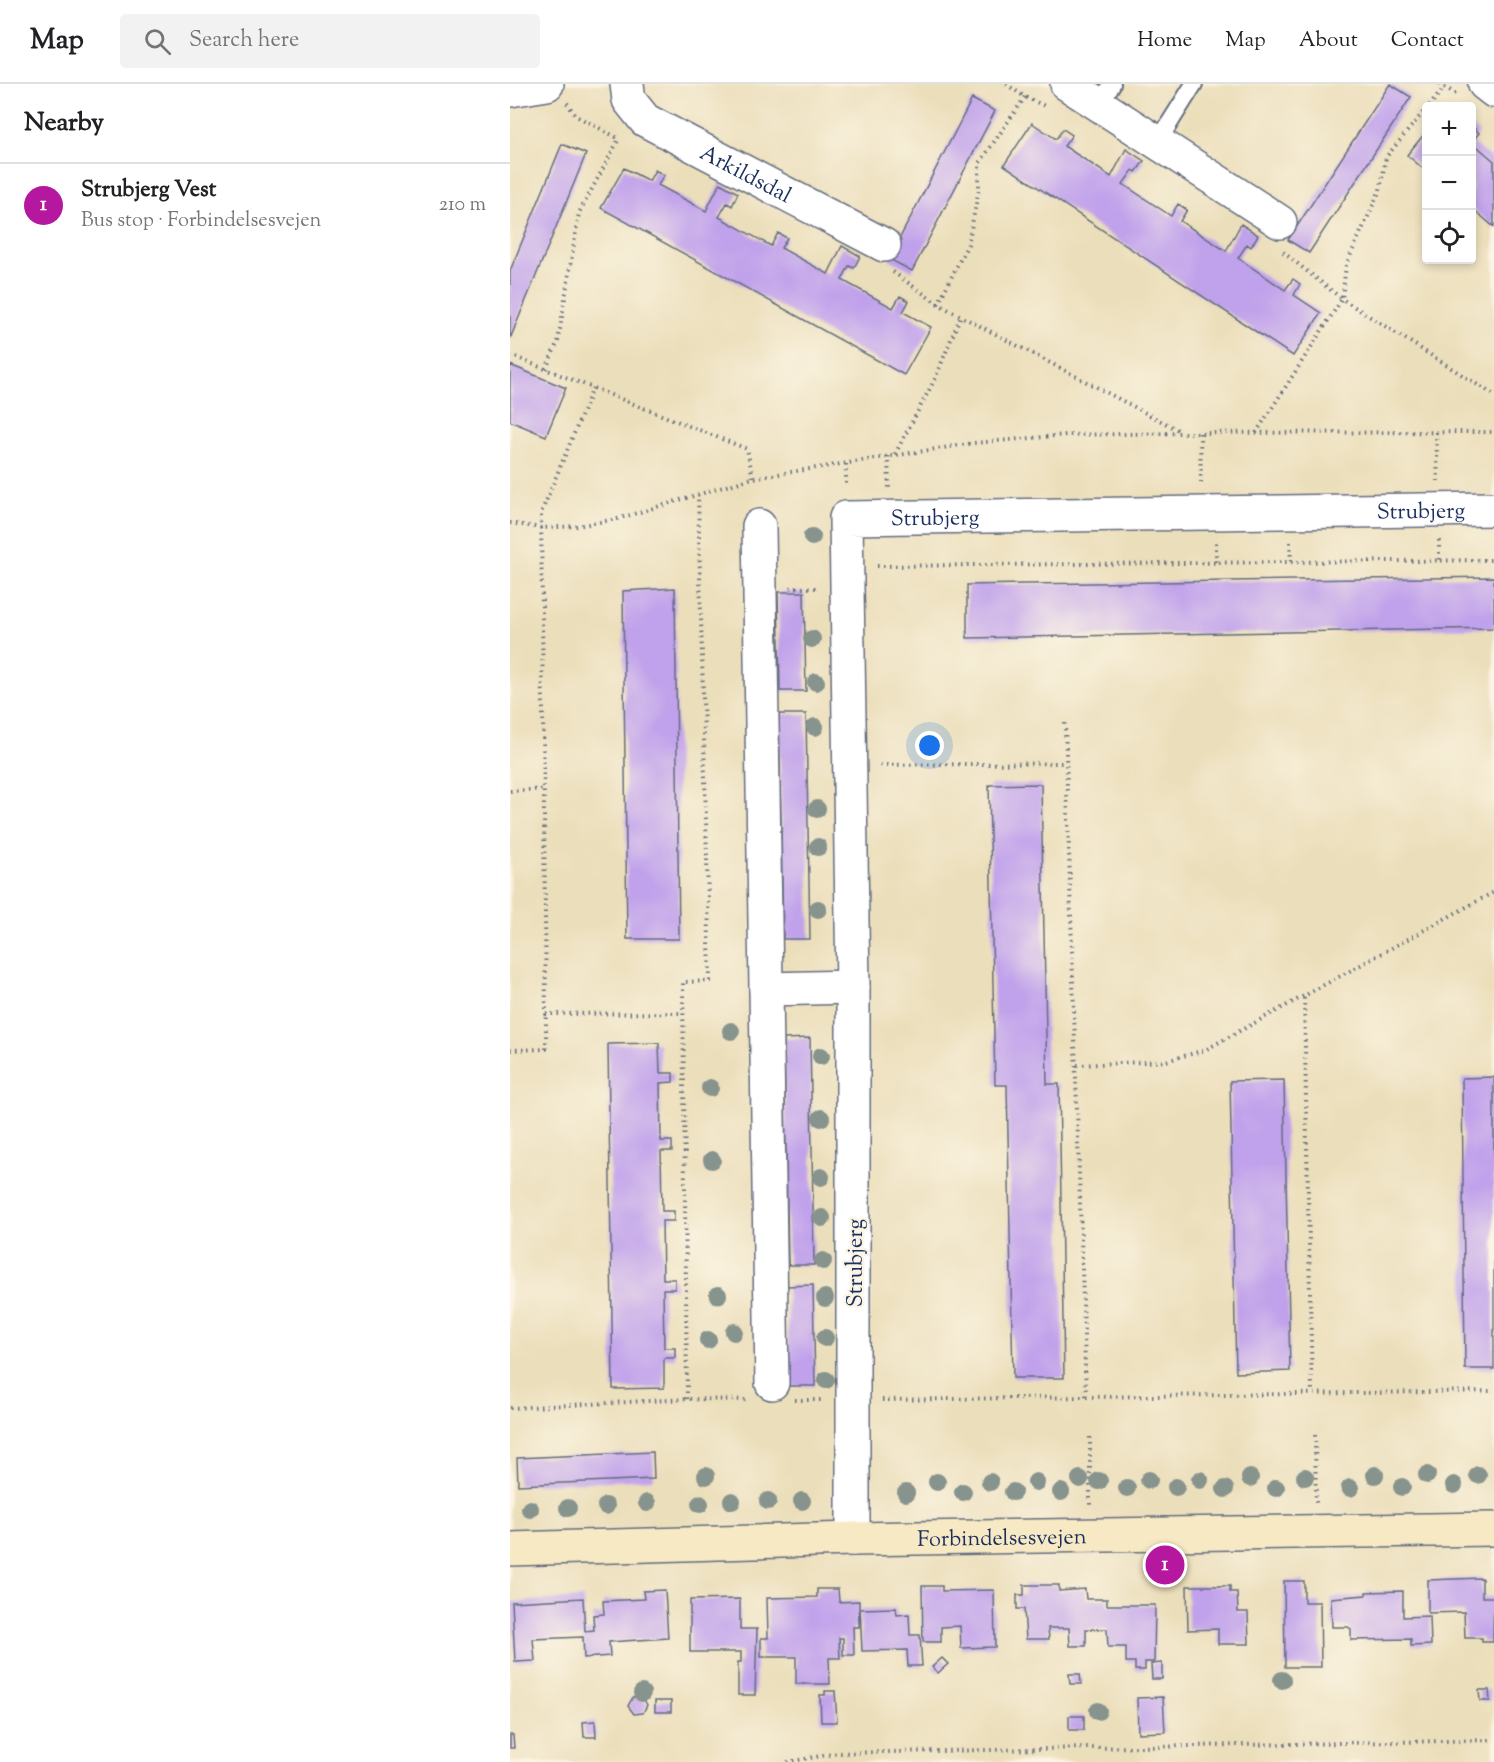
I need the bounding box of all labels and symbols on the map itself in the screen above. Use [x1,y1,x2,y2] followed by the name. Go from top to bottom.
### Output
[693,138,796,213] street label: Arkildsdal
[1376,496,1466,530] street label: Strubjerg
[890,503,980,536] street label: Strubjerg
[915,731,944,760] your location
[841,1218,873,1307] street label: Strubjerg
[917,1522,1087,1557] street label: Forbindelsesvejen
[1146,1542,1184,1588] pin: 1

